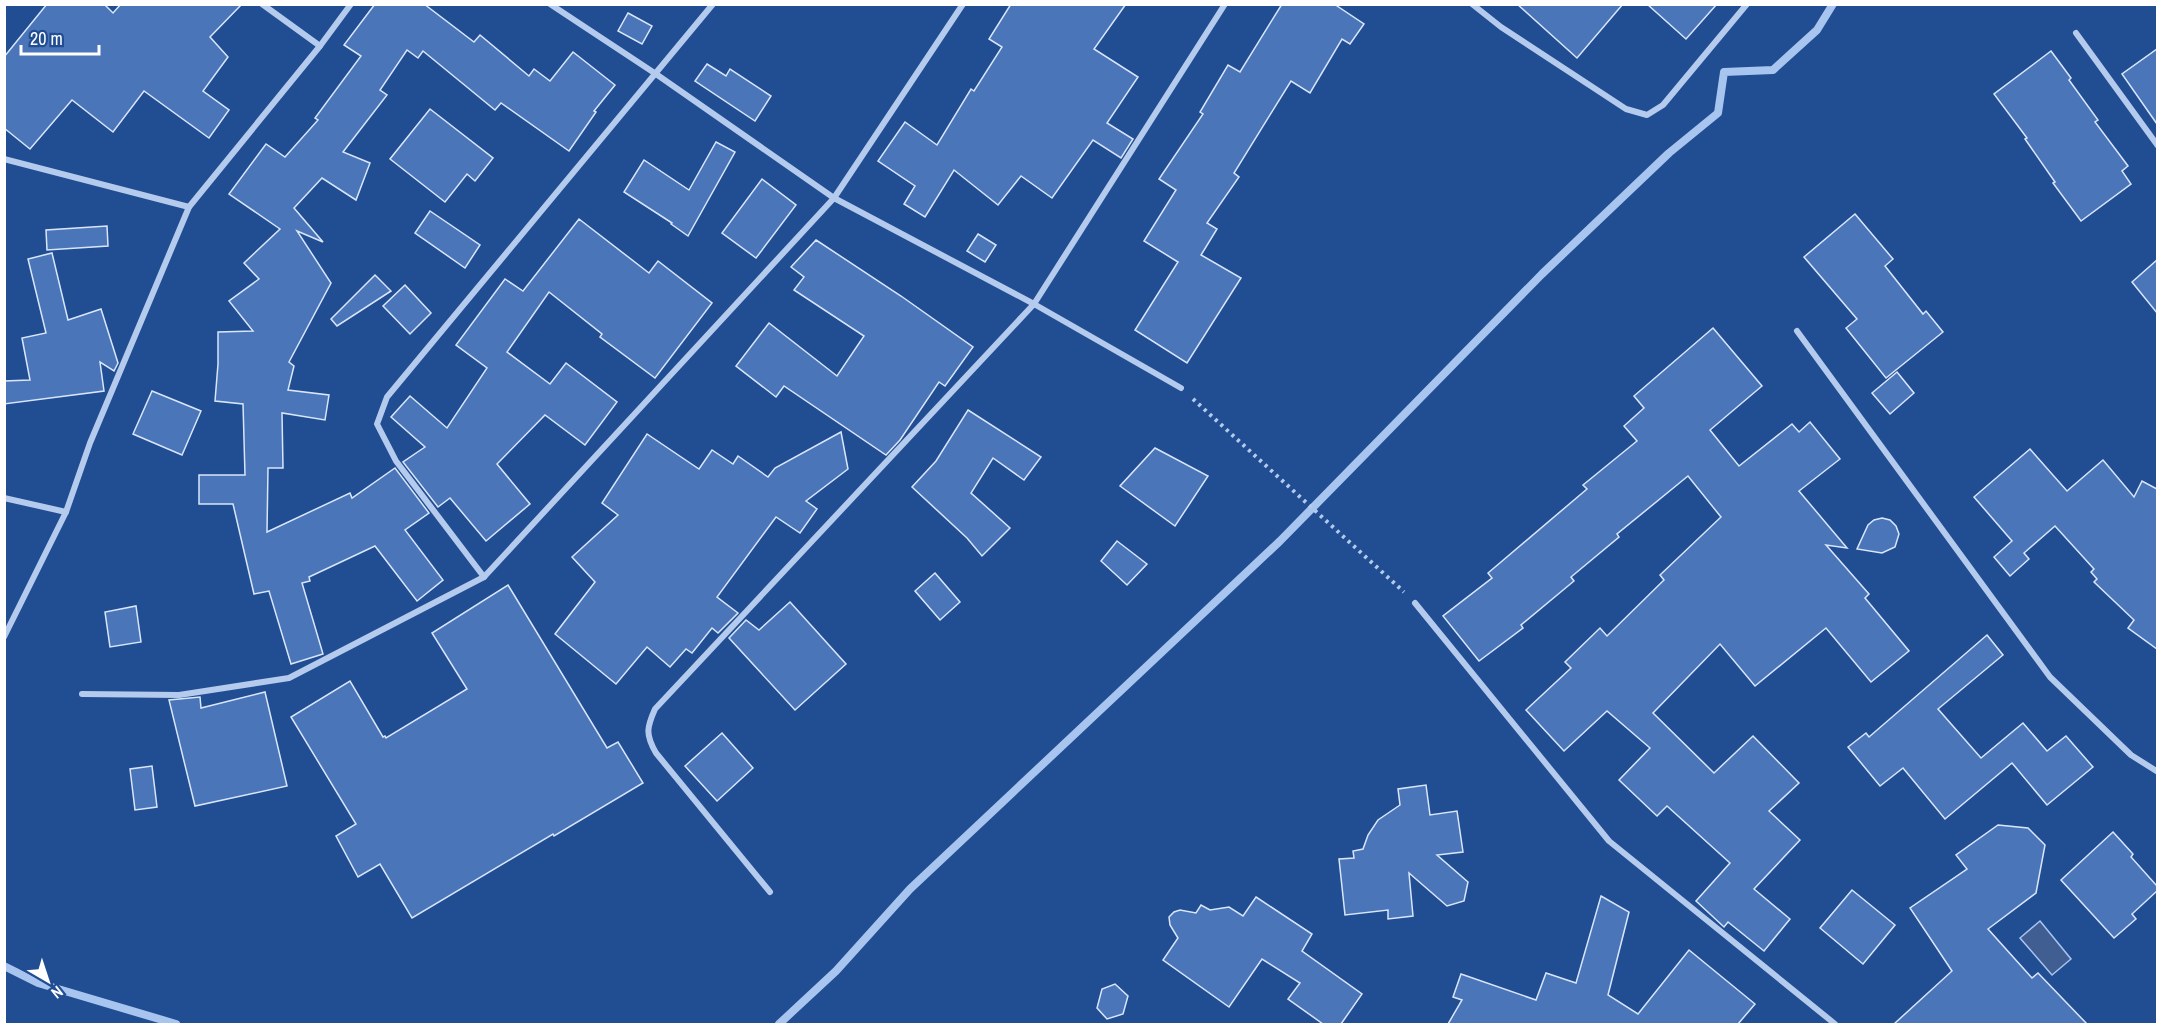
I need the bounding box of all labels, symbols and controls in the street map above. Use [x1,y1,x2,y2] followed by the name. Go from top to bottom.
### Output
[21,18,99,56] scale bar
[30,26,63,51] text: 20 m
[18,951,78,1011] north arrow
[47,981,68,1004] text: N

